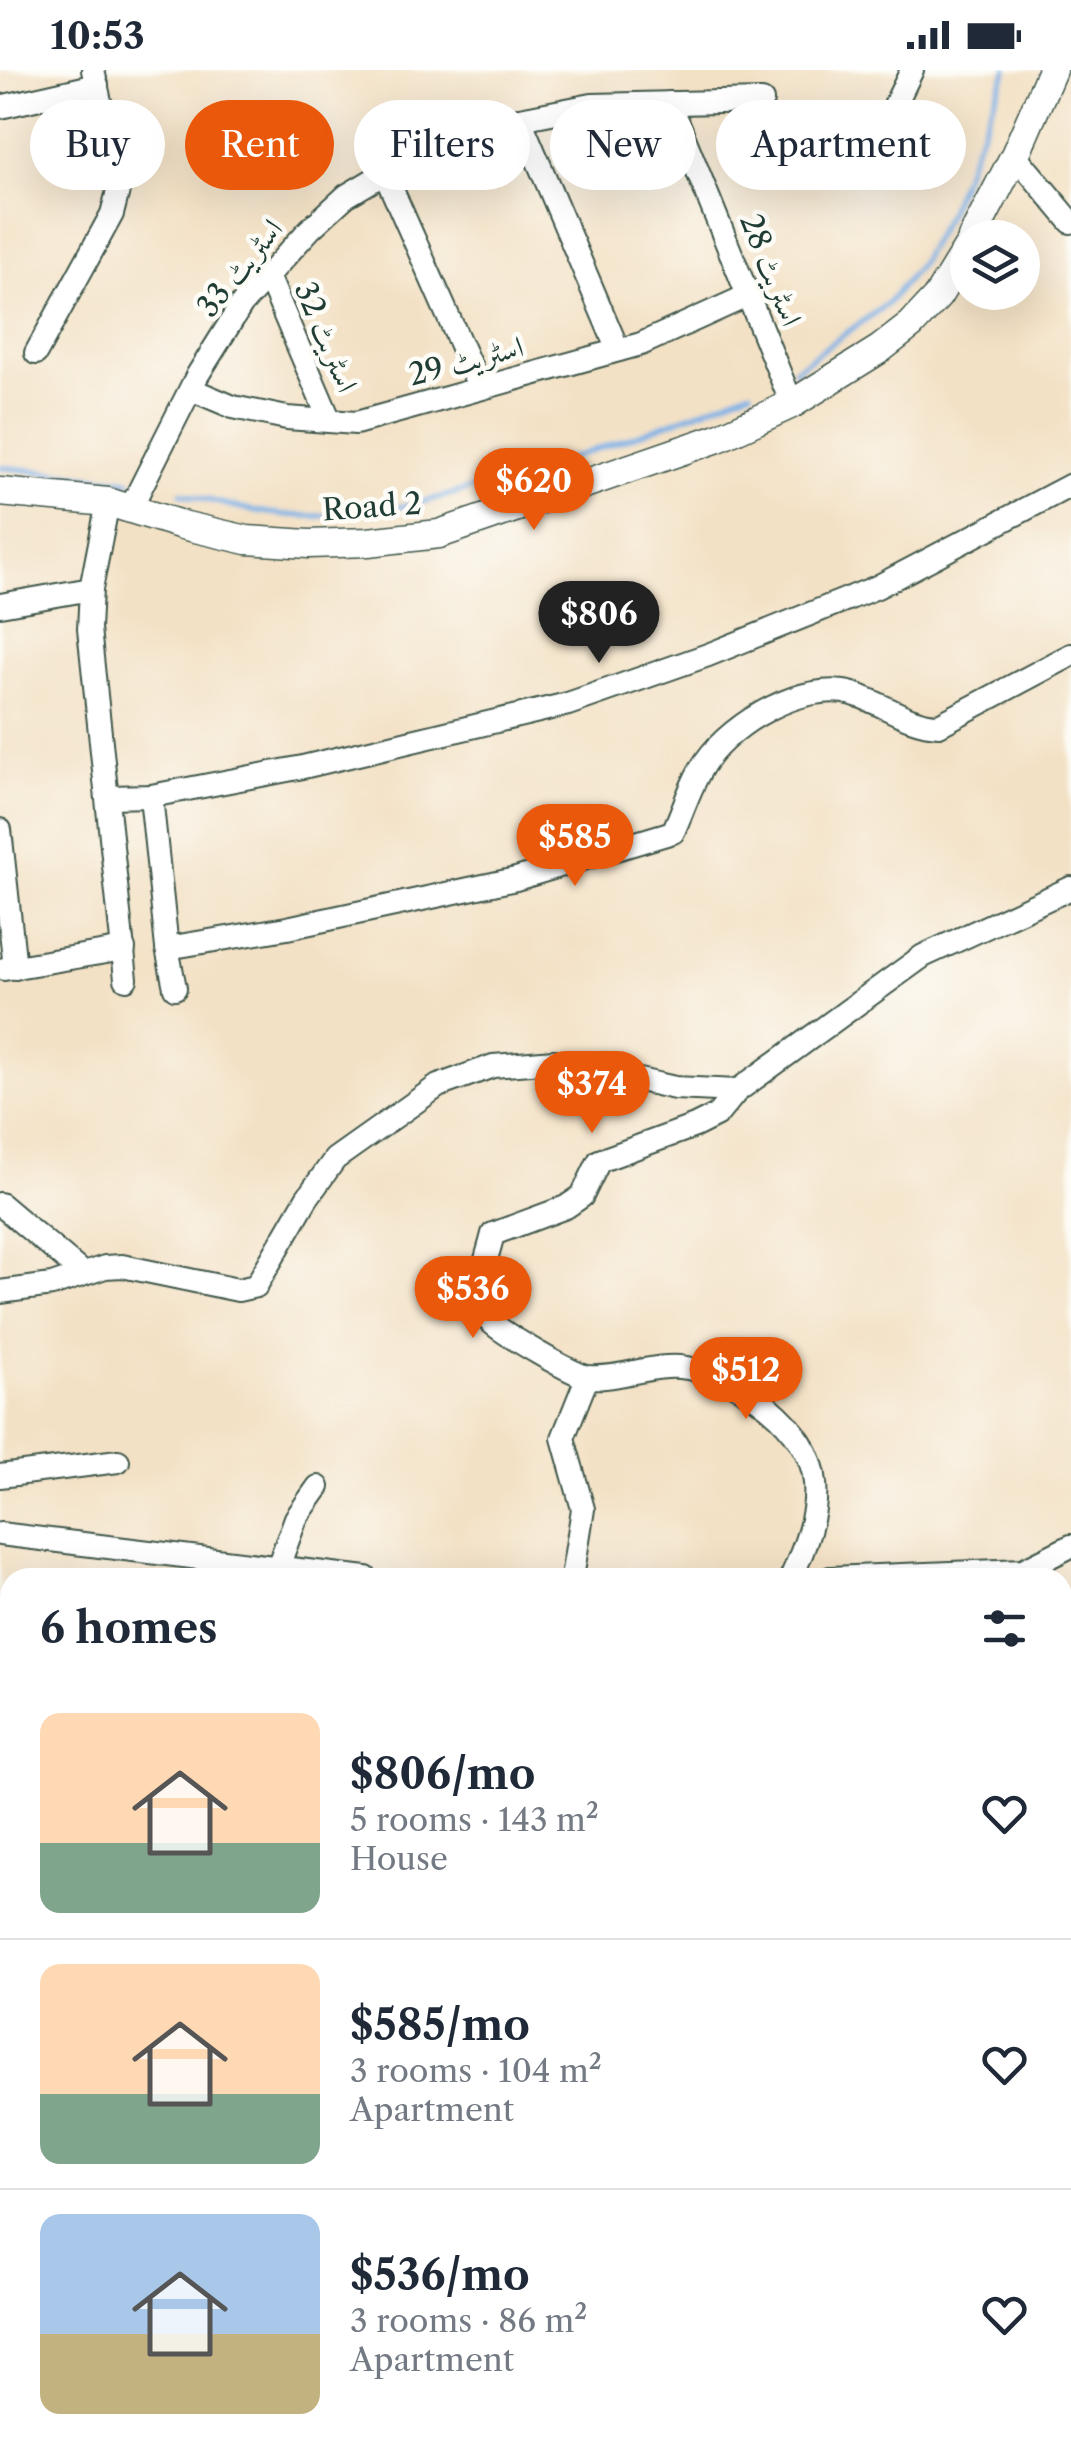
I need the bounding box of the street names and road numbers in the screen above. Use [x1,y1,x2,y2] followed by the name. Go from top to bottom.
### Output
[731,208,811,332] street label: اسٹریٹ 28
[189,211,291,325] street label: اسٹریٹ 33
[286,276,366,398] street label: اسٹریٹ 32
[404,327,528,395] street label: اسٹریٹ 29
[321,485,423,528] street label: Road 2

